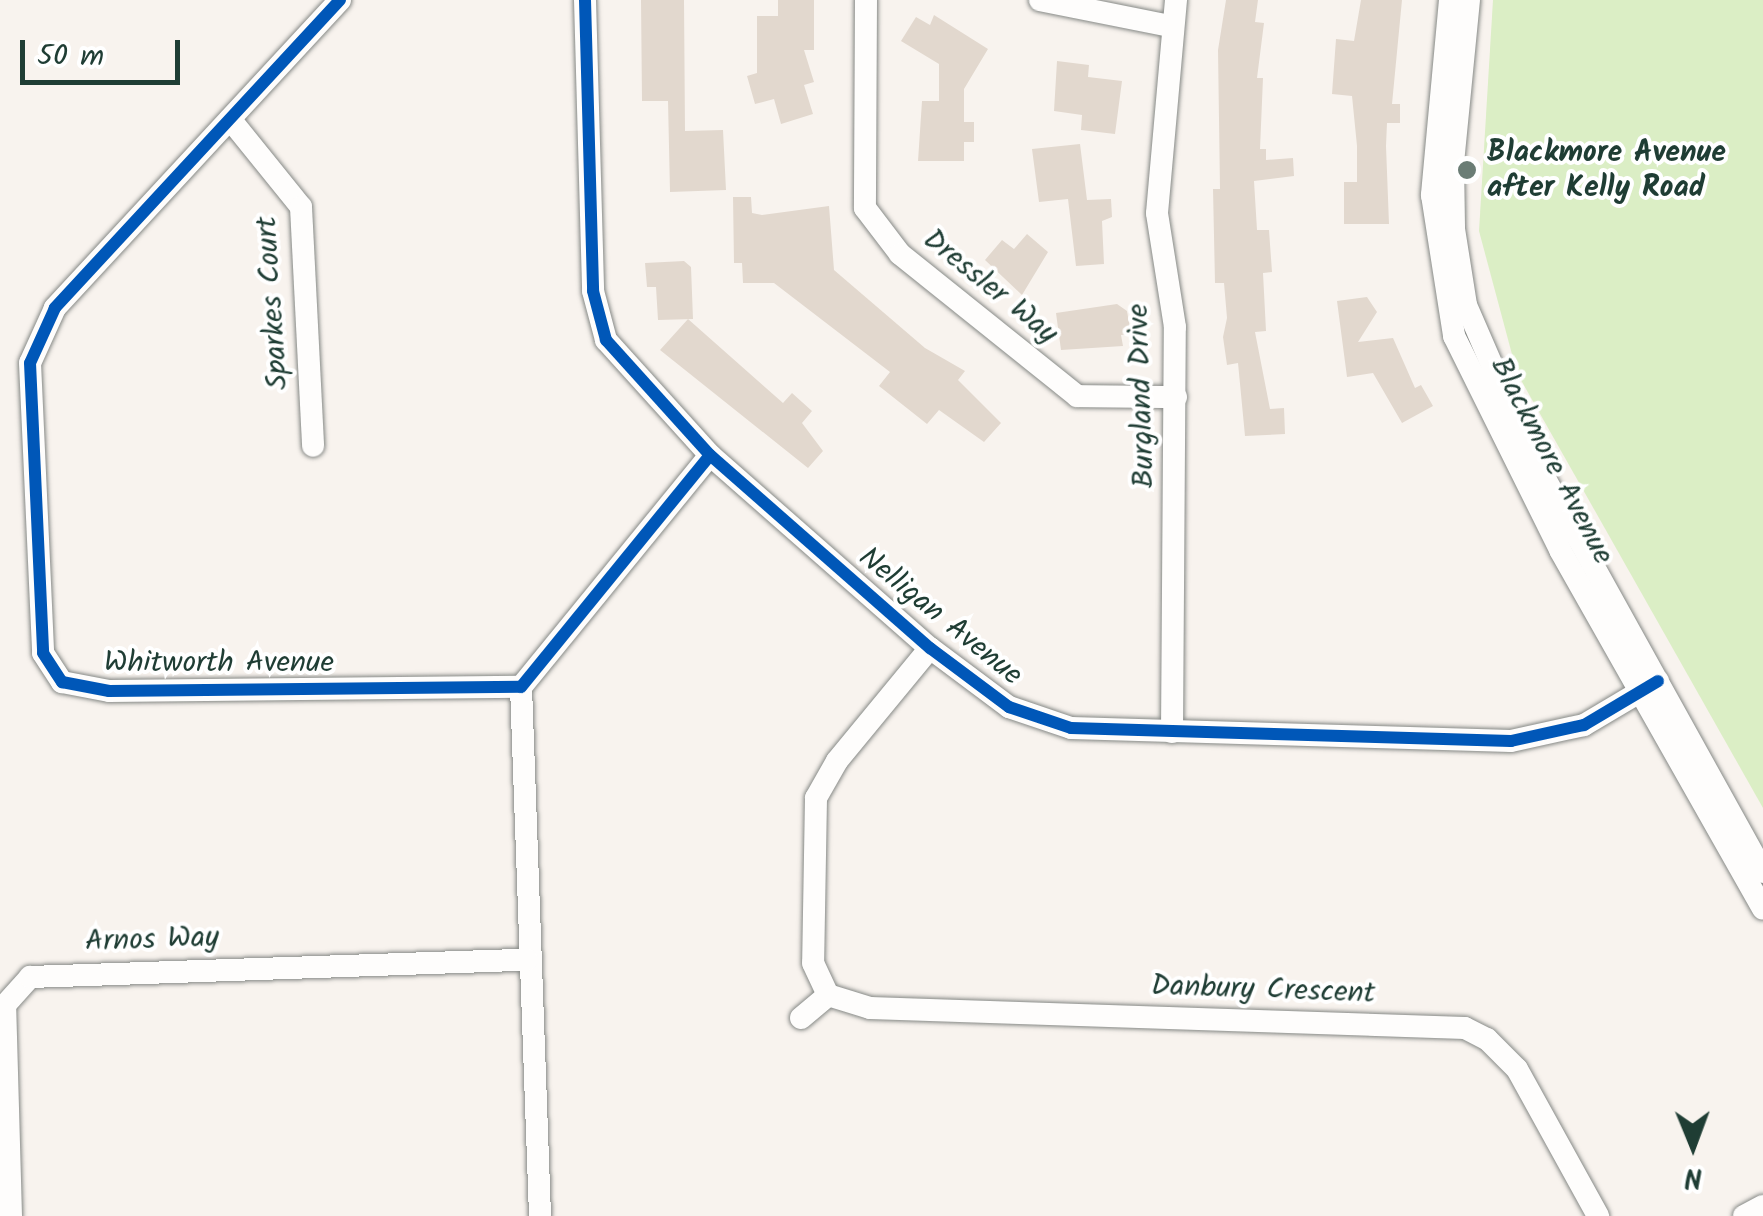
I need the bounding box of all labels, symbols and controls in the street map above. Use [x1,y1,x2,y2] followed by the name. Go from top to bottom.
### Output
[25,20,185,82] scale bar
[37,33,104,81] text: 50 m
[1487,135,1726,206] place label: Blackmore Avenue after Kelly Road
[1456,159,1478,181] marker: Blackmore Avenue after Kelly Road
[249,215,297,391] street label: Sparkes Court
[915,222,1065,352] street label: Dressler Way
[1121,303,1163,489] street label: Burgland Drive
[1481,351,1621,571] street label: Blackmore Avenue
[851,540,1029,694] street label: Nelligan Avenue
[104,645,334,681] street label: Whitworth Avenue
[84,920,220,960] street label: Arnos Way
[1150,968,1376,1012] street label: Danbury Crescent
[1643,1096,1743,1196] north arrow
[1684,1154,1703,1199] text: N

